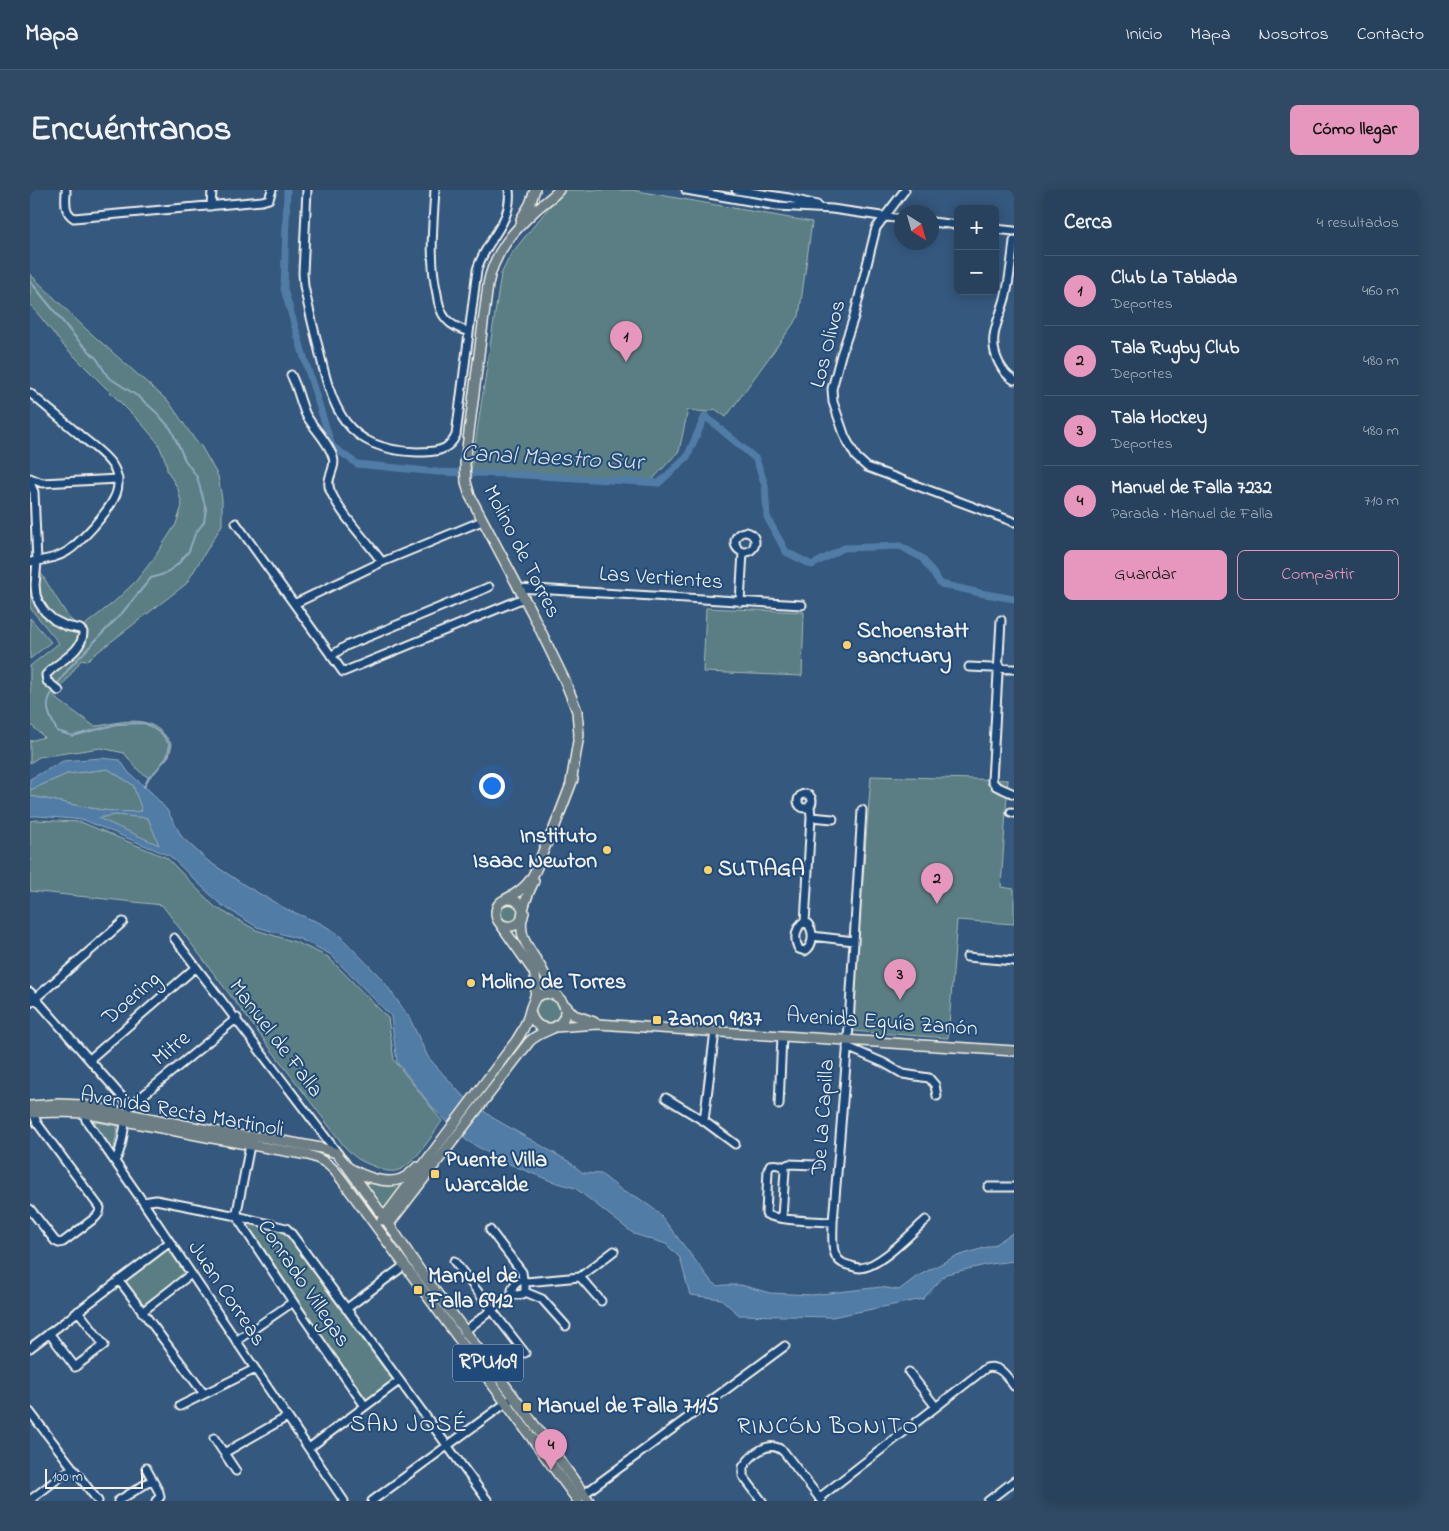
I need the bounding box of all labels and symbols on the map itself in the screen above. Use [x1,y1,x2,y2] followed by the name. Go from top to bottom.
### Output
[894,205,939,250] north arrow
[803,297,855,391] street label: Los Olivos
[610,321,642,362] pin: 1
[460,437,646,481] water label: Canal Maestro Sur
[474,480,568,624] street label: Molino de Torres
[598,559,724,599] street label: Las Vertientes
[857,616,969,674] place label: Schoenstatt sanctuary
[841,639,853,651] marker: Schoenstatt sanctuary
[479,773,505,799] your location
[473,821,597,878] place label: Instituto Isaac Newton
[601,844,613,856] marker: Instituto Isaac Newton
[718,854,805,886] place label: SUTIAGA
[921,863,953,904] pin: 2
[702,864,714,876] marker: SUTIAGA
[884,959,916,1000] pin: 3
[95,964,169,1035] street label: Doering
[481,967,626,999] place label: Molino de Torres
[220,973,330,1105] street label: Manuel de Falla
[465,977,477,989] marker: Molino de Torres
[785,1000,979,1047] street label: Avenida Eguía Zanón
[667,1004,763,1036] place label: Zanon 9137
[651,1014,663,1026] marker: Zanon 9137
[146,1023,198,1074] street label: Mitre
[804,1058,844,1177] street label: De La Capilla
[78,1079,286,1147] street label: Avenida Recta Martinoli
[445,1145,547,1202] place label: Puente Villa Warcalde
[429,1168,441,1180] marker: Puente Villa Warcalde
[248,1214,358,1355] street label: Conrado Villegas
[179,1235,273,1353] street label: Juan Correas
[427,1261,519,1318] place label: Manuel de Falla 6912
[412,1284,424,1296] marker: Manuel de Falla 6912
[453,1344,523,1382] road number: RPU109
[537,1391,719,1423] place label: Manuel de Falla 7115
[521,1401,533,1413] marker: Manuel de Falla 7115
[350,1408,468,1443] district label: SAN JOSÉ
[737,1410,919,1445] district label: RINCÓN BONITO
[535,1429,567,1470] pin: 4
[45,1466,142,1489] scale bar

